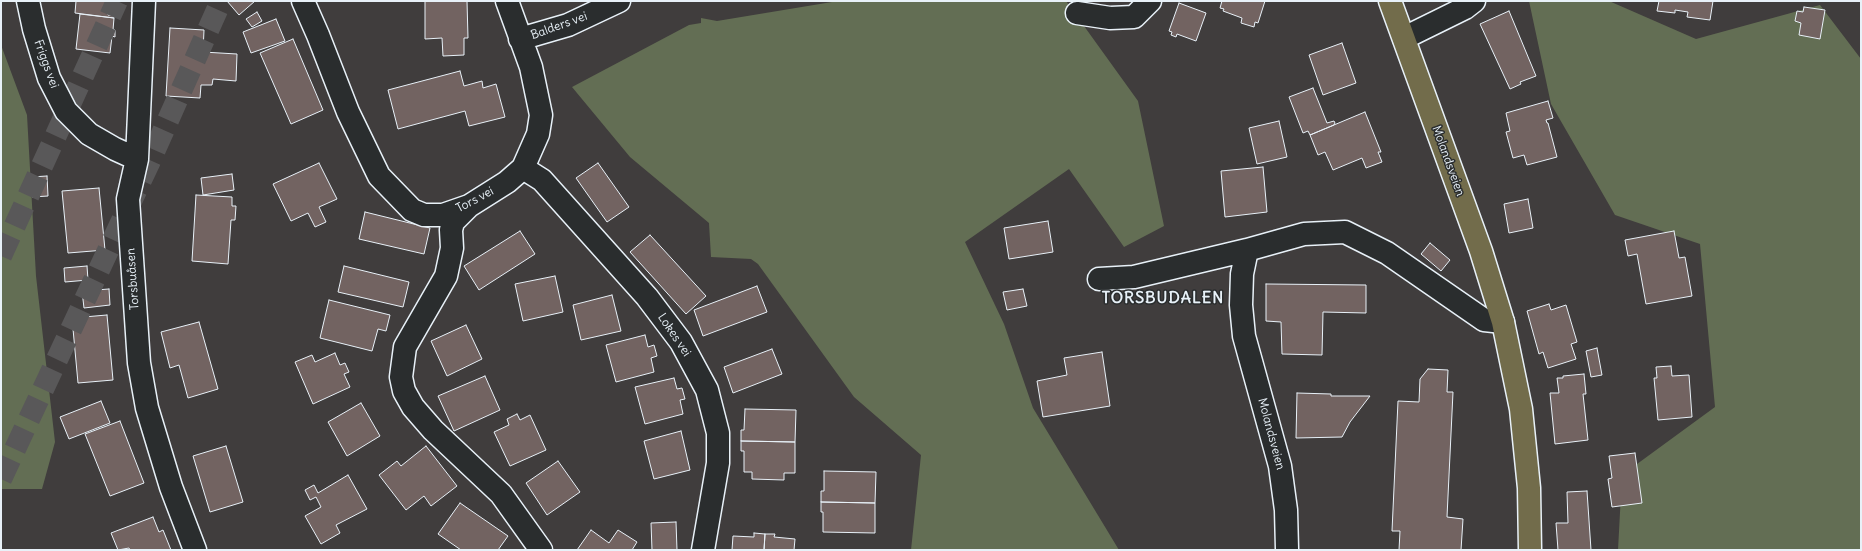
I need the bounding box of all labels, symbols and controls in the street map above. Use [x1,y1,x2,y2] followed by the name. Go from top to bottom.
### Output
[529,9,589,43] street label: Balders vei
[31,38,61,90] street label: Friggs vei
[1429,124,1467,198] street label: Molandsveien
[454,184,496,216] street label: Tors vei
[124,248,142,310] street label: Torsbuåsen
[1102,288,1224,308] district label: TORSBUDALEN
[654,311,694,359] street label: Lokes vei
[1254,397,1288,471] street label: Molandsveien

